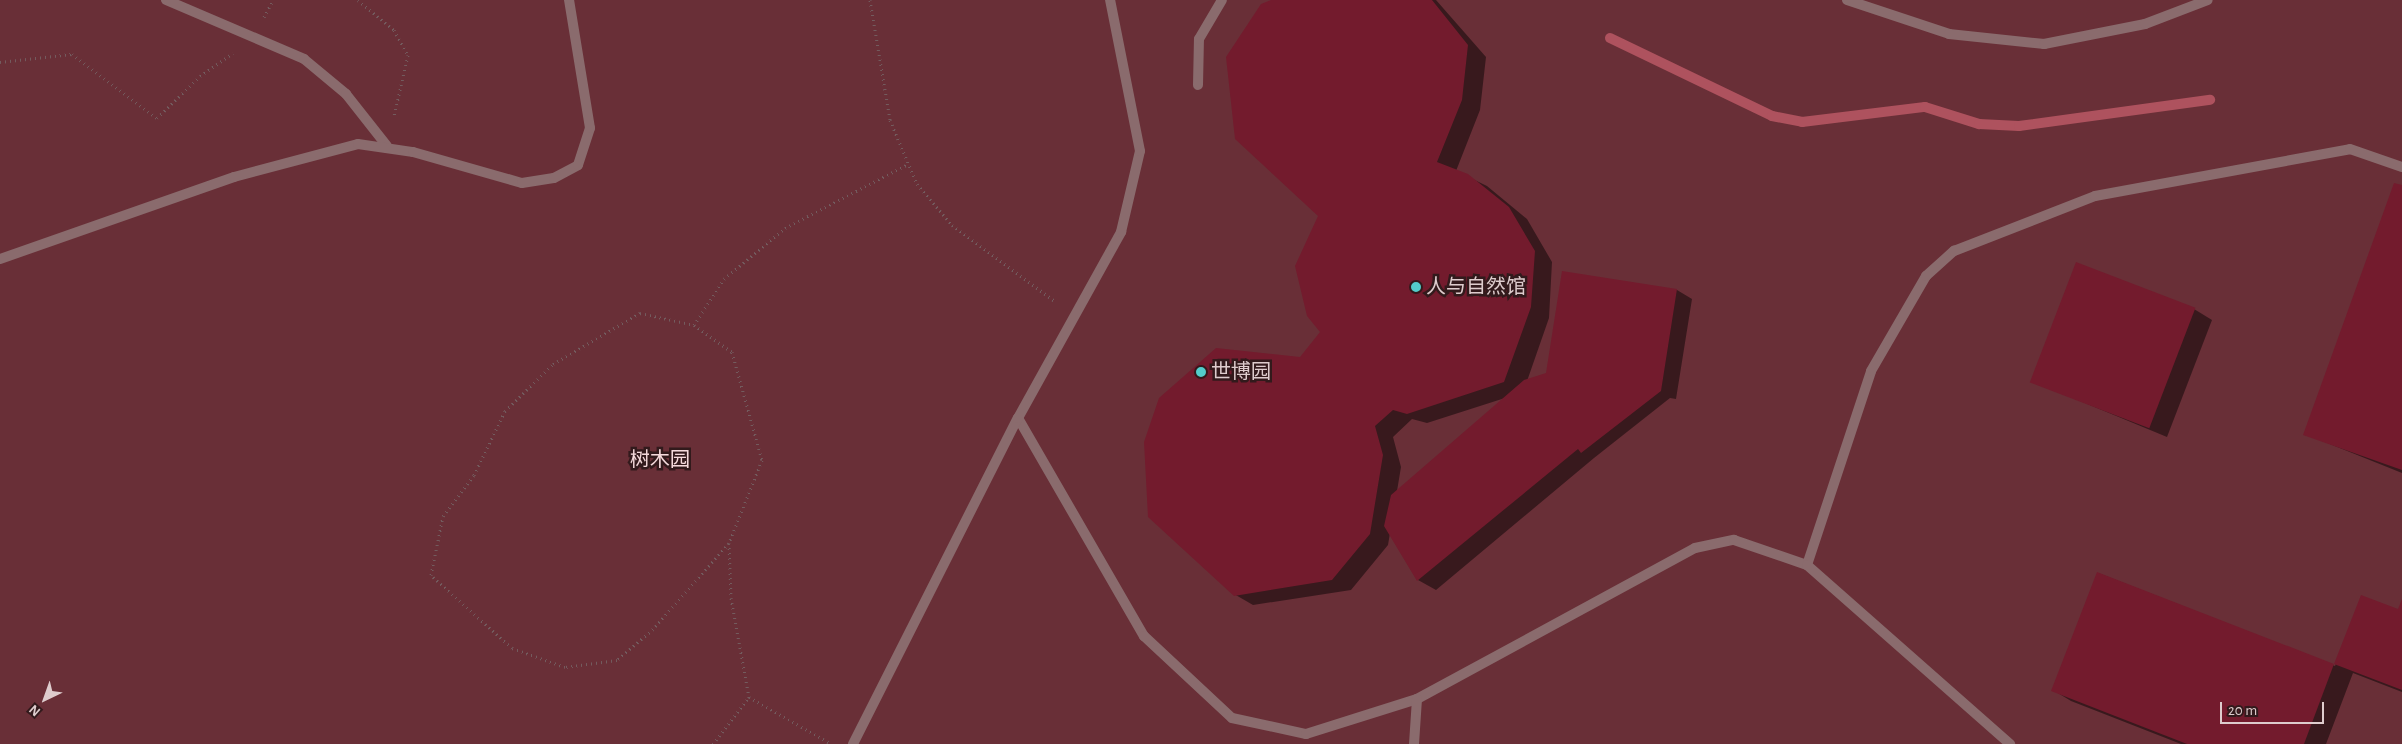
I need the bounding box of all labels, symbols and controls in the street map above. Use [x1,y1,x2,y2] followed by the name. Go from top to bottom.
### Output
[1426,275,1526,299] place label: 人与自然馆
[1410,281,1422,293] marker: 人与自然馆
[1211,360,1271,384] place label: 世博园
[1195,366,1207,378] marker: 世博园
[630,448,690,472] park label: 树木园
[20,674,70,724] north arrow
[2222,692,2326,724] scale bar
[27,702,43,719] text: N
[2228,703,2257,718] text: 20 m

